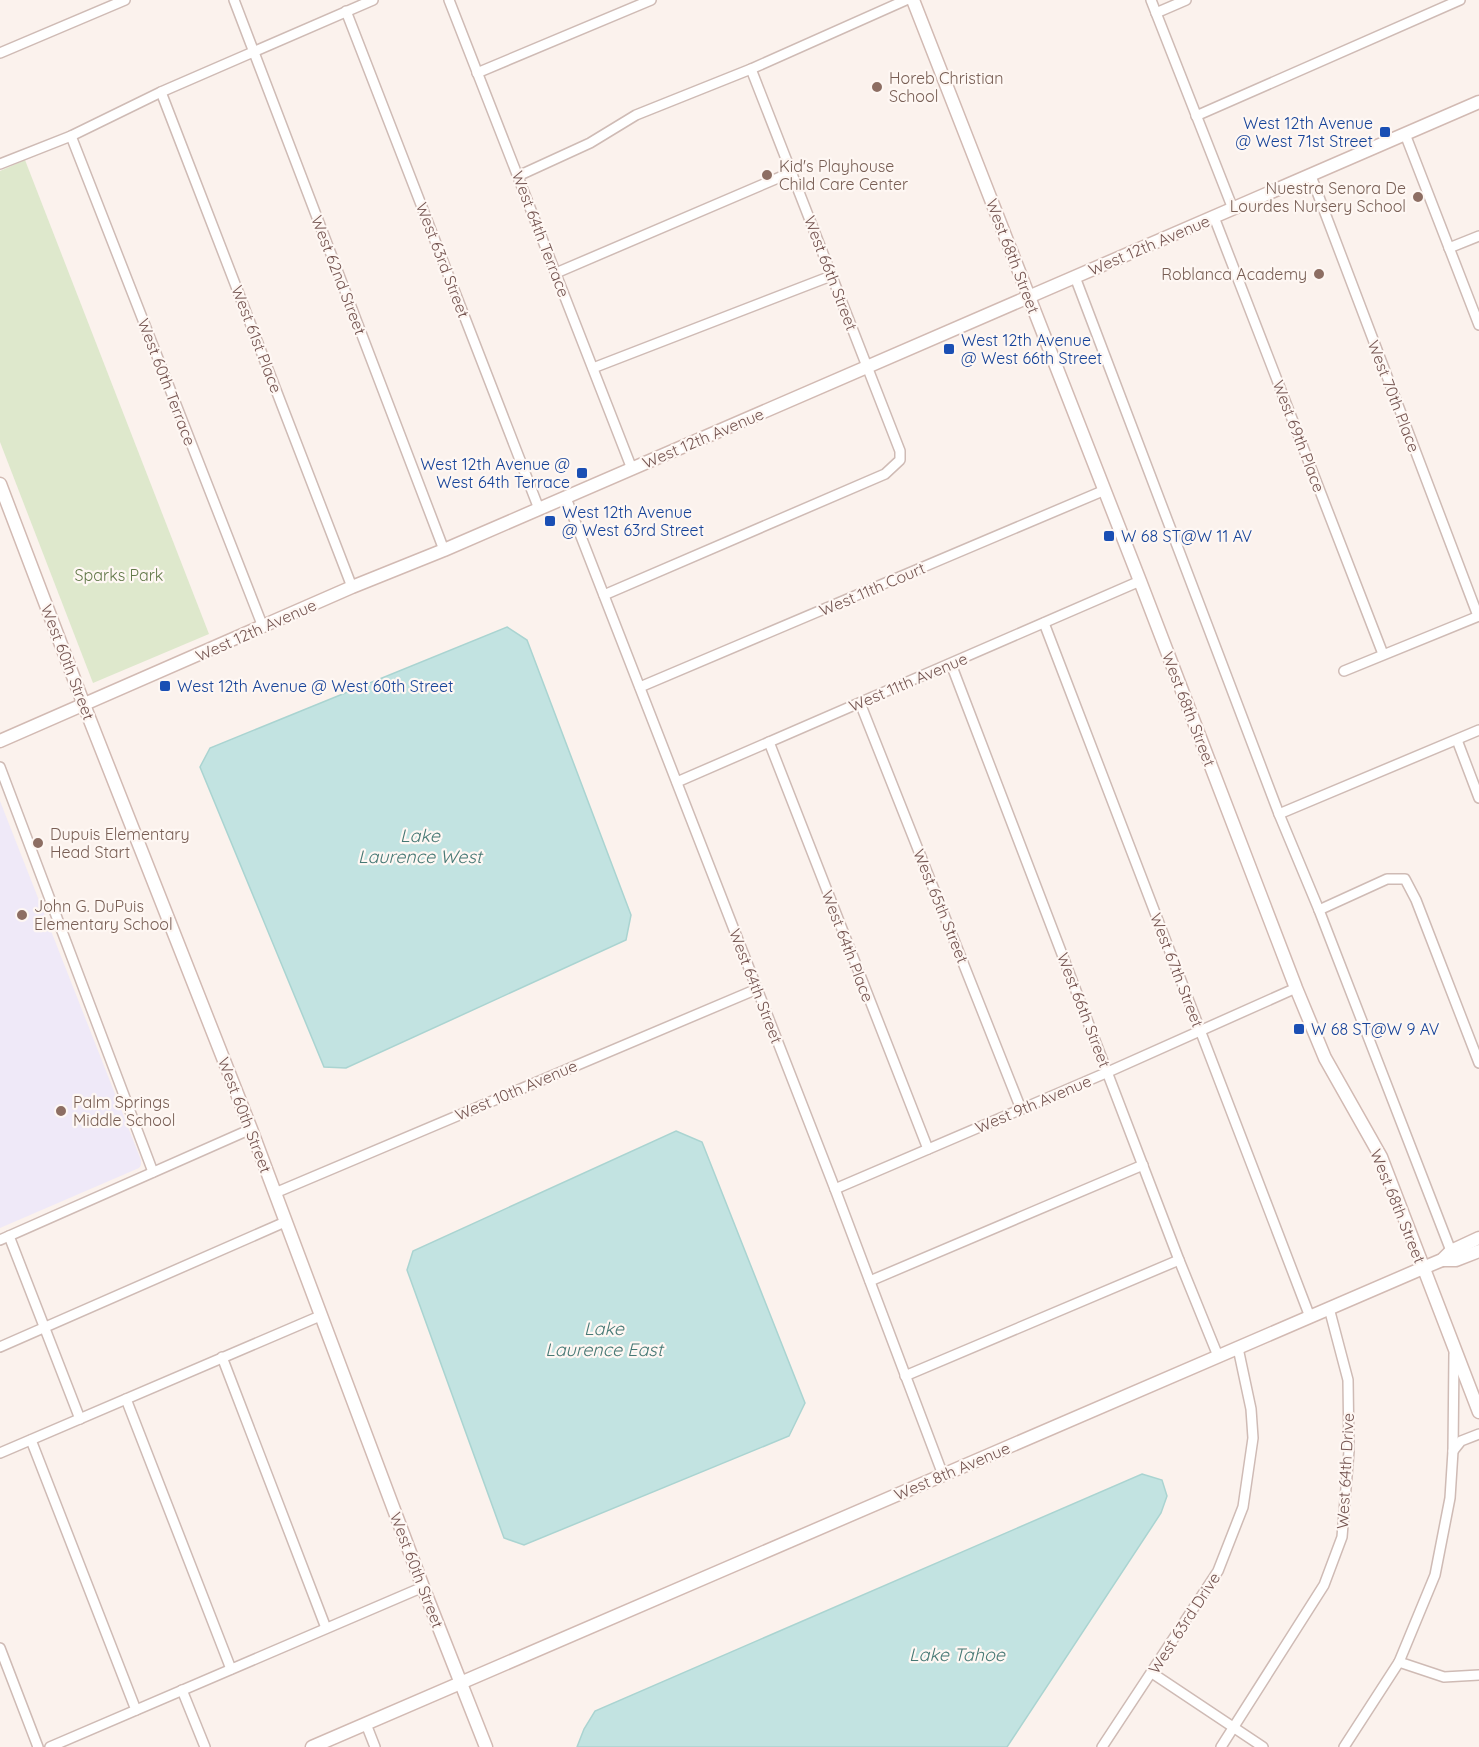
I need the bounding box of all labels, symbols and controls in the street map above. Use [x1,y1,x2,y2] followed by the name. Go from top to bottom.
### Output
[889,68,1004,106] place label: Horeb Christian School
[870,80,884,94] marker: Horeb Christian School
[1236,113,1373,151] place label: West 12th Avenue @ West 71st Street
[1378,125,1392,139] marker: West 12th Avenue @ West 71st Street
[779,156,908,194] place label: Kid's Playhouse Child Care Center
[508,168,574,300] street label: West 64th Terrace
[760,168,774,182] marker: Kid's Playhouse Child Care Center
[1230,178,1406,216] place label: Nuestra Senora De Lourdes Nursery School
[1411,190,1425,204] marker: Nuestra Senora De Lourdes Nursery School
[982,196,1044,316] street label: West 68th Street
[412,199,474,321] street label: West 63rd Street
[1085,210,1213,280] street label: West 12th Avenue
[307,213,371,337] street label: West 62nd Street
[800,213,862,333] street label: West 66th Street
[1161,264,1307,284] place label: Roblanca Academy
[1312,267,1326,281] marker: Roblanca Academy
[227,282,287,396] street label: West 61st Place
[134,316,200,448] street label: West 60th Terrace
[961,330,1102,368] place label: West 12th Avenue @ West 66th Street
[1363,337,1425,455] street label: West 70th Place
[942,342,956,356] marker: West 12th Avenue @ West 66th Street
[1268,377,1330,495] street label: West 69th Place
[639,403,767,473] street label: West 12th Avenue
[420,454,570,492] place label: West 12th Avenue @ West 64th Terrace
[575,466,589,480] marker: West 12th Avenue @ West 64th Terrace
[562,502,704,540] place label: West 12th Avenue @ West 63rd Street
[543,514,557,528] marker: West 12th Avenue @ West 63rd Street
[1121,526,1253,546] place label: W 68 ST@W 11 AV
[1102,529,1116,543] marker: W 68 ST@W 11 AV
[816,558,928,620] street label: West 11th Court
[75,565,163,585] park label: Sparks Park
[193,594,319,666] street label: West 12th Avenue
[37,601,99,723] street label: West 60th Street
[846,648,970,716] street label: West 11th Avenue
[1158,649,1220,769] street label: West 68th Street
[177,676,454,696] place label: West 12th Avenue @ West 60th Street
[158,679,172,693] marker: West 12th Avenue @ West 60th Street
[50,824,190,862] place label: Dupuis Elementary Head Start
[358,824,484,868] water label: Lake Laurence West
[31,836,45,850] marker: Dupuis Elementary Head Start
[909,846,973,966] street label: West 65th Street
[818,887,878,1005] street label: West 64th Place
[34,896,173,934] place label: John G. DuPuis Elementary School
[15,908,29,922] marker: John G. DuPuis Elementary School
[1146,910,1208,1030] street label: West 67th Street
[725,926,787,1046] street label: West 64th Street
[1053,950,1115,1070] street label: West 66th Street
[1311,1019,1440,1039] place label: W 68 ST@W 9 AV
[1292,1022,1306,1036] marker: W 68 ST@W 9 AV
[214,1054,276,1176] street label: West 60th Street
[452,1055,580,1125] street label: West 10th Avenue
[972,1071,1094,1137] street label: West 9th Avenue
[73,1092,175,1130] place label: Palm Springs Middle School
[54,1104,68,1118] marker: Palm Springs Middle School
[1366,1146,1430,1266] street label: West 68th Street
[545,1317,665,1361] water label: Lake Laurence East
[1332,1412,1358,1530] street label: West 64th Drive
[891,1438,1013,1504] street label: West 8th Avenue
[386,1509,448,1631] street label: West 60th Street
[1144,1569,1224,1677] street label: West 63rd Drive
[909,1643,1006,1666] water label: Lake Tahoe

